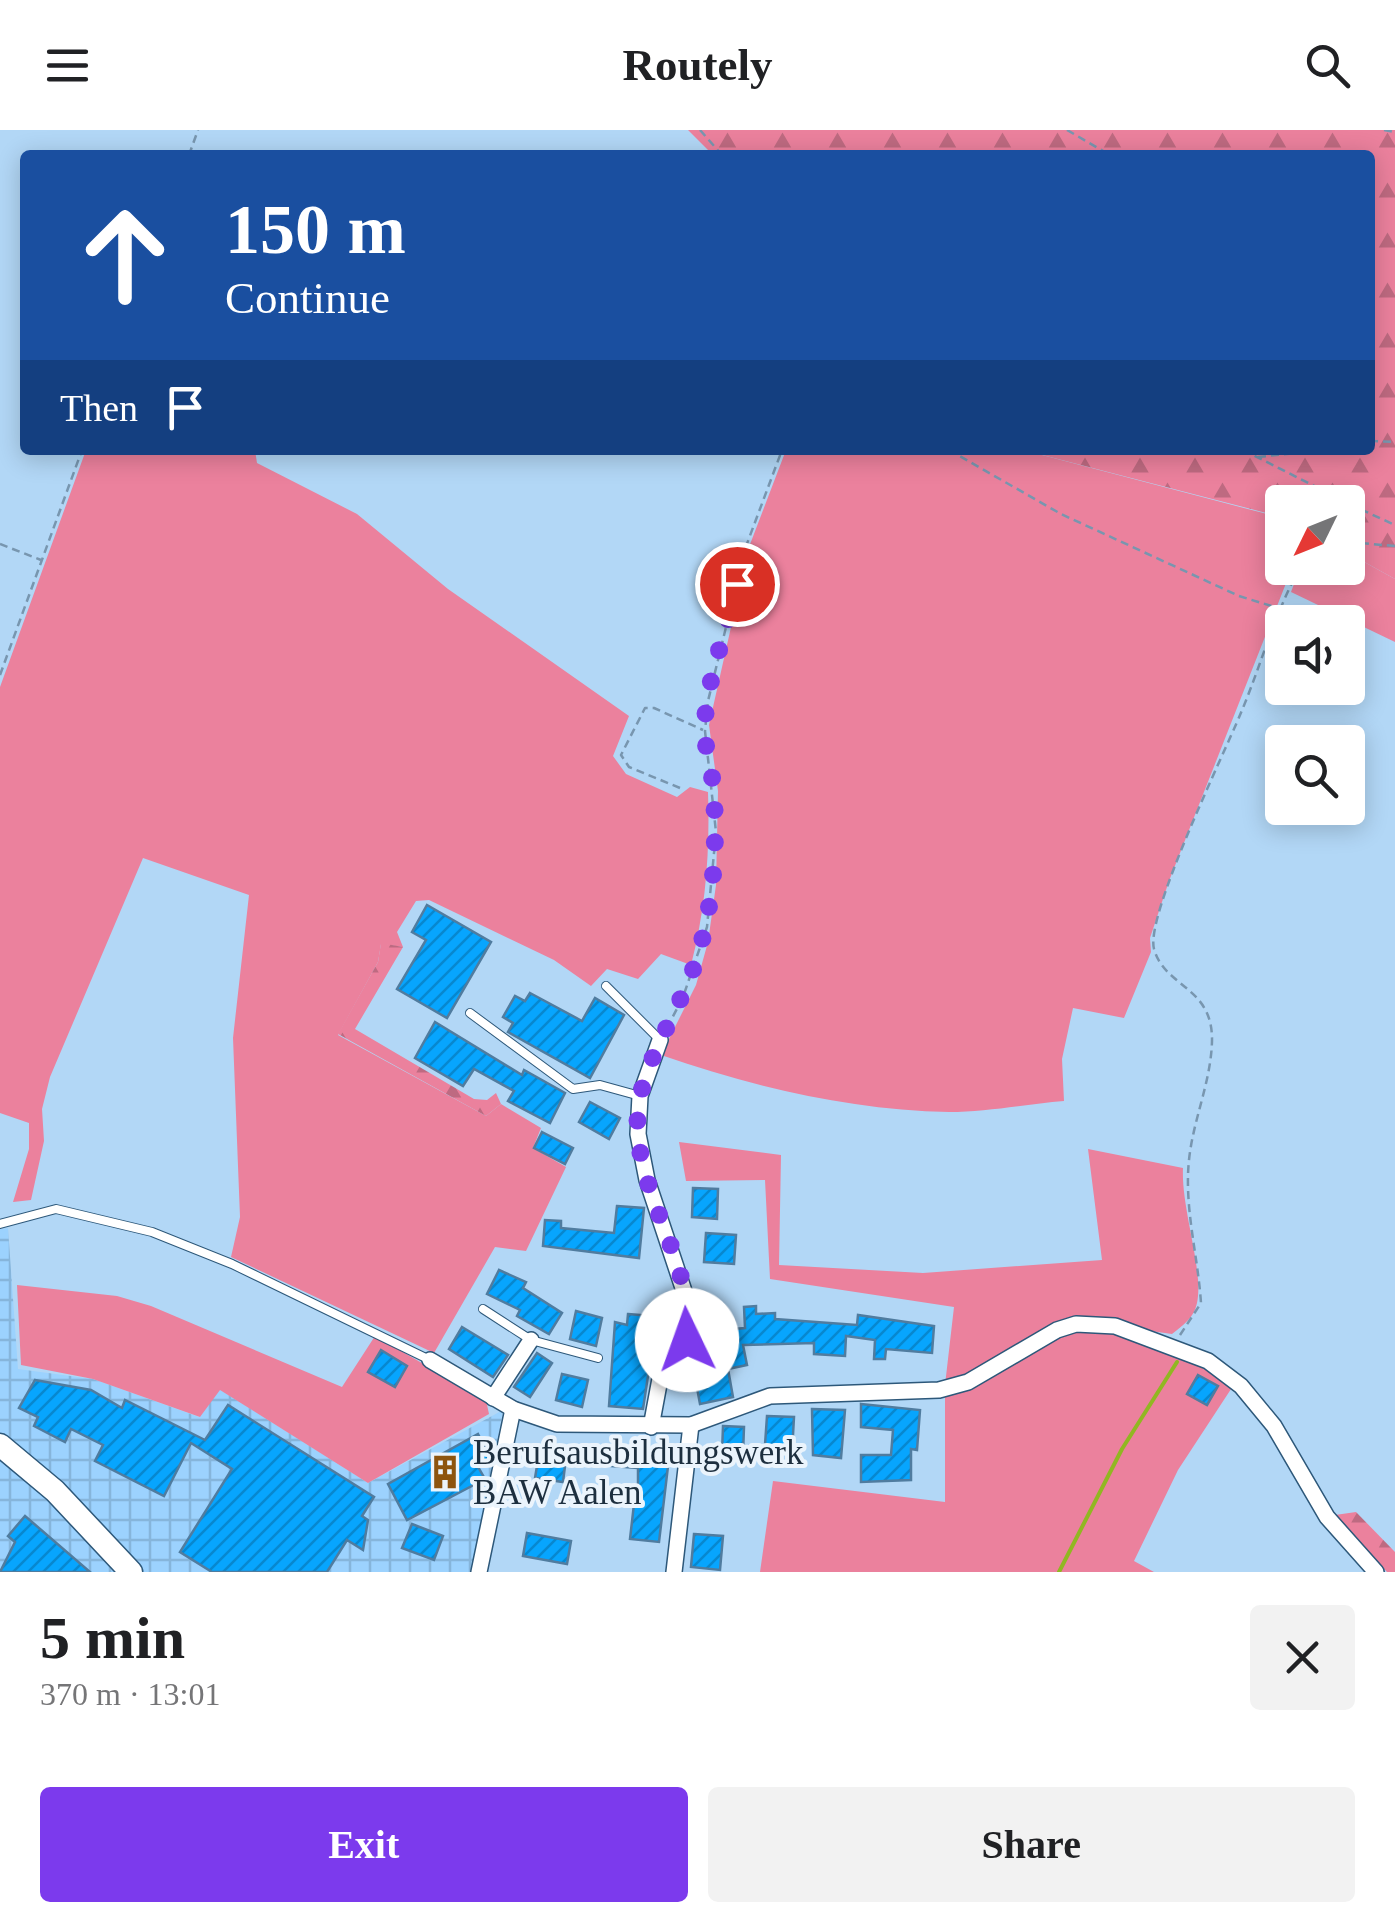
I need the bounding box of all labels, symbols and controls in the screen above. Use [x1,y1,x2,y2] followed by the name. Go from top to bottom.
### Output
[40,38,95,93] icon: menu
[1300,38,1355,93] icon: search
[623,40,773,90] text: Routely
[60,190,190,320] icon: ahead
[225,191,406,268] text: 150 m
[225,273,390,323] text: Continue
[158,380,213,435] icon: arrive
[60,387,138,429] text: Then
[1265,485,1365,585] north arrow
[1265,485,1365,825] map controls
[695,542,780,627] pin
[710,557,765,612] icon: arrive
[1265,605,1365,705] button: sound
[1265,725,1365,825] button: search
[635,1288,739,1392] position arrow
[473,1433,804,1512] place label: Berufsausbildungswerk BAW Aalen
[426,1453,464,1491] building icon: Berufsausbildungswerk BAW Aalen
[40,1605,185,1671] text: 5 min
[1250,1605,1355,1710] button: close
[40,1676,220,1712] text: 370 m · 13:01
[40,1787,688,1902] button: Exit
[708,1787,1355,1902] button: Share

